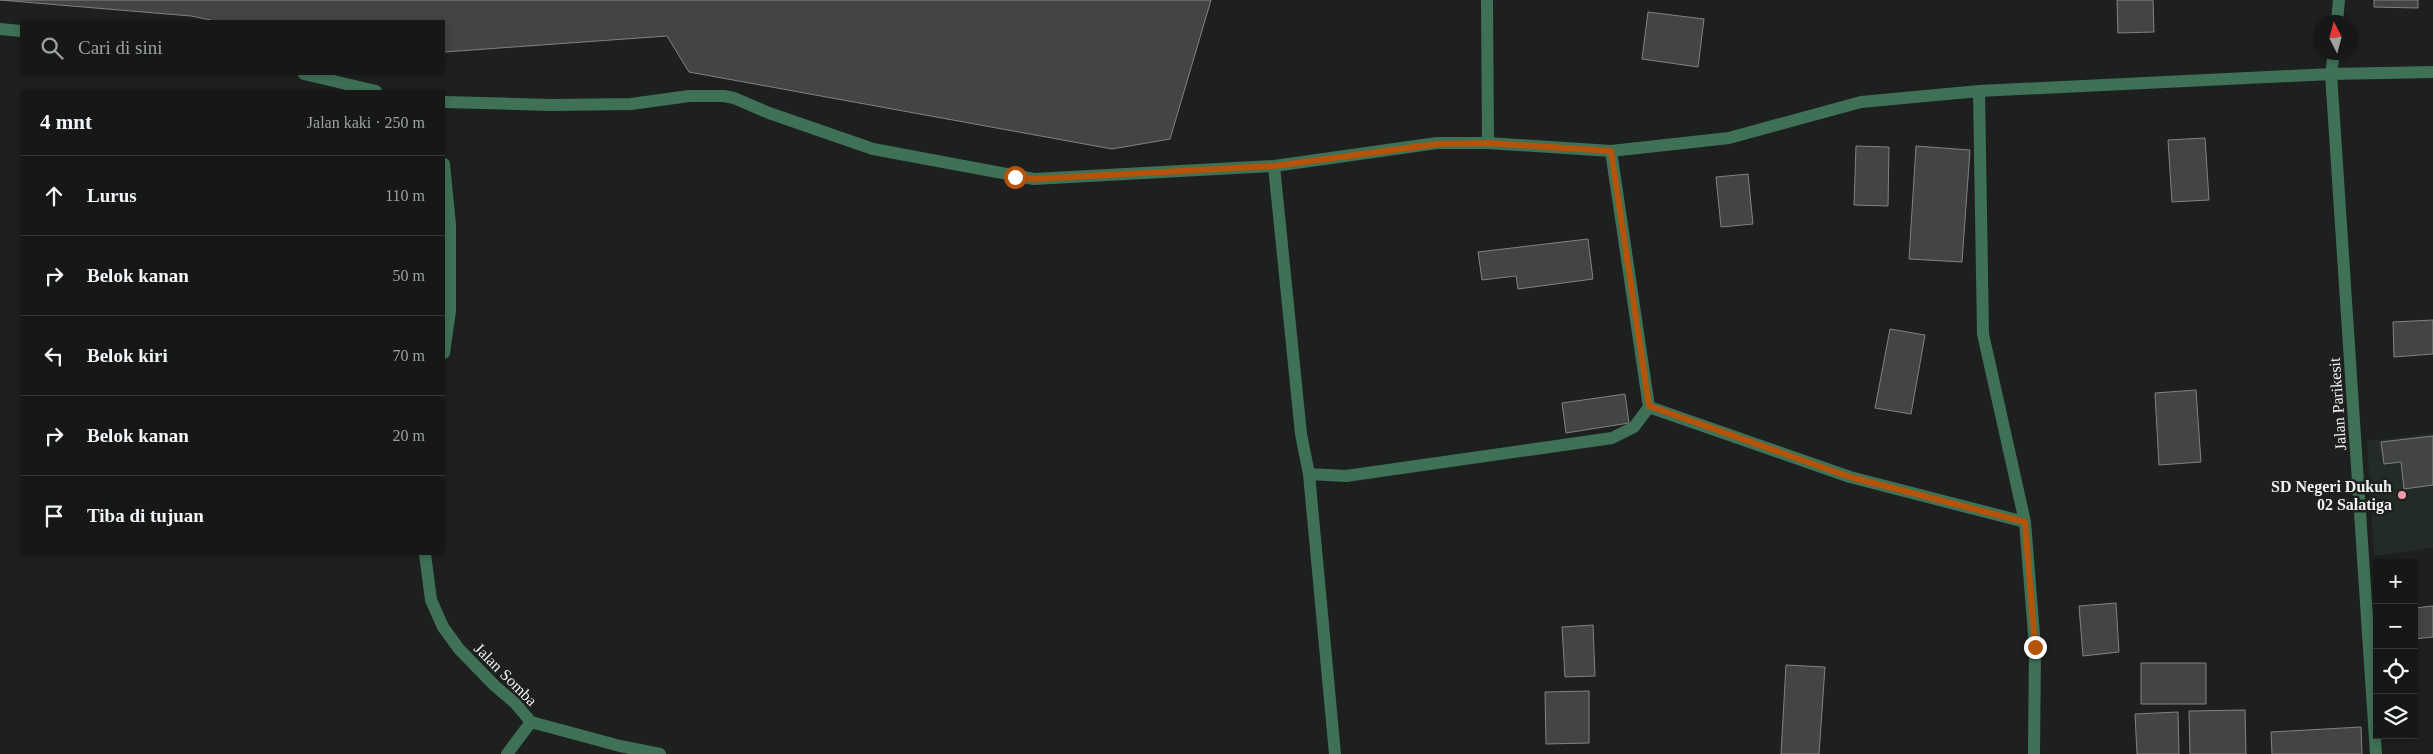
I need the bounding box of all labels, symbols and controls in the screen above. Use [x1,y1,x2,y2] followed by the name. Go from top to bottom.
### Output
[2313,15,2358,60] north arrow
[20,20,445,75] search box
[38,34,66,62] icon: search
[78,37,162,58] text: Cari di sini
[40,110,92,134] text: 4 mnt
[307,114,425,131] text: Jalan kaki · 250 m
[1004,166,1027,189] route start
[40,182,68,210] icon: ahead
[87,185,137,206] text: Lurus
[385,187,425,204] text: 110 m
[40,262,68,290] icon: right
[87,265,189,286] text: Belok kanan
[393,267,425,284] text: 50 m
[40,342,68,370] icon: left
[87,345,168,366] text: Belok kiri
[393,347,425,364] text: 70 m
[2326,357,2349,451] street label: Jalan Parikesit
[40,422,68,450] icon: right
[87,425,189,446] text: Belok kanan
[393,427,425,444] text: 20 m
[2271,478,2392,514] place label: SD Negeri Dukuh 02 Salatiga
[2396,489,2408,501] marker: SD Negeri Dukuh 02 Salatiga
[40,502,68,530] icon: arrive
[87,505,204,526] text: Tiba di tujuan
[2373,559,2418,739] map controls
[2373,559,2418,604] button: +
[2373,604,2418,649] button: −
[2024,636,2047,659] route end
[471,640,540,709] street label: Jalan Somba
[2373,649,2418,694] button: locate
[2373,694,2418,739] button: layers

